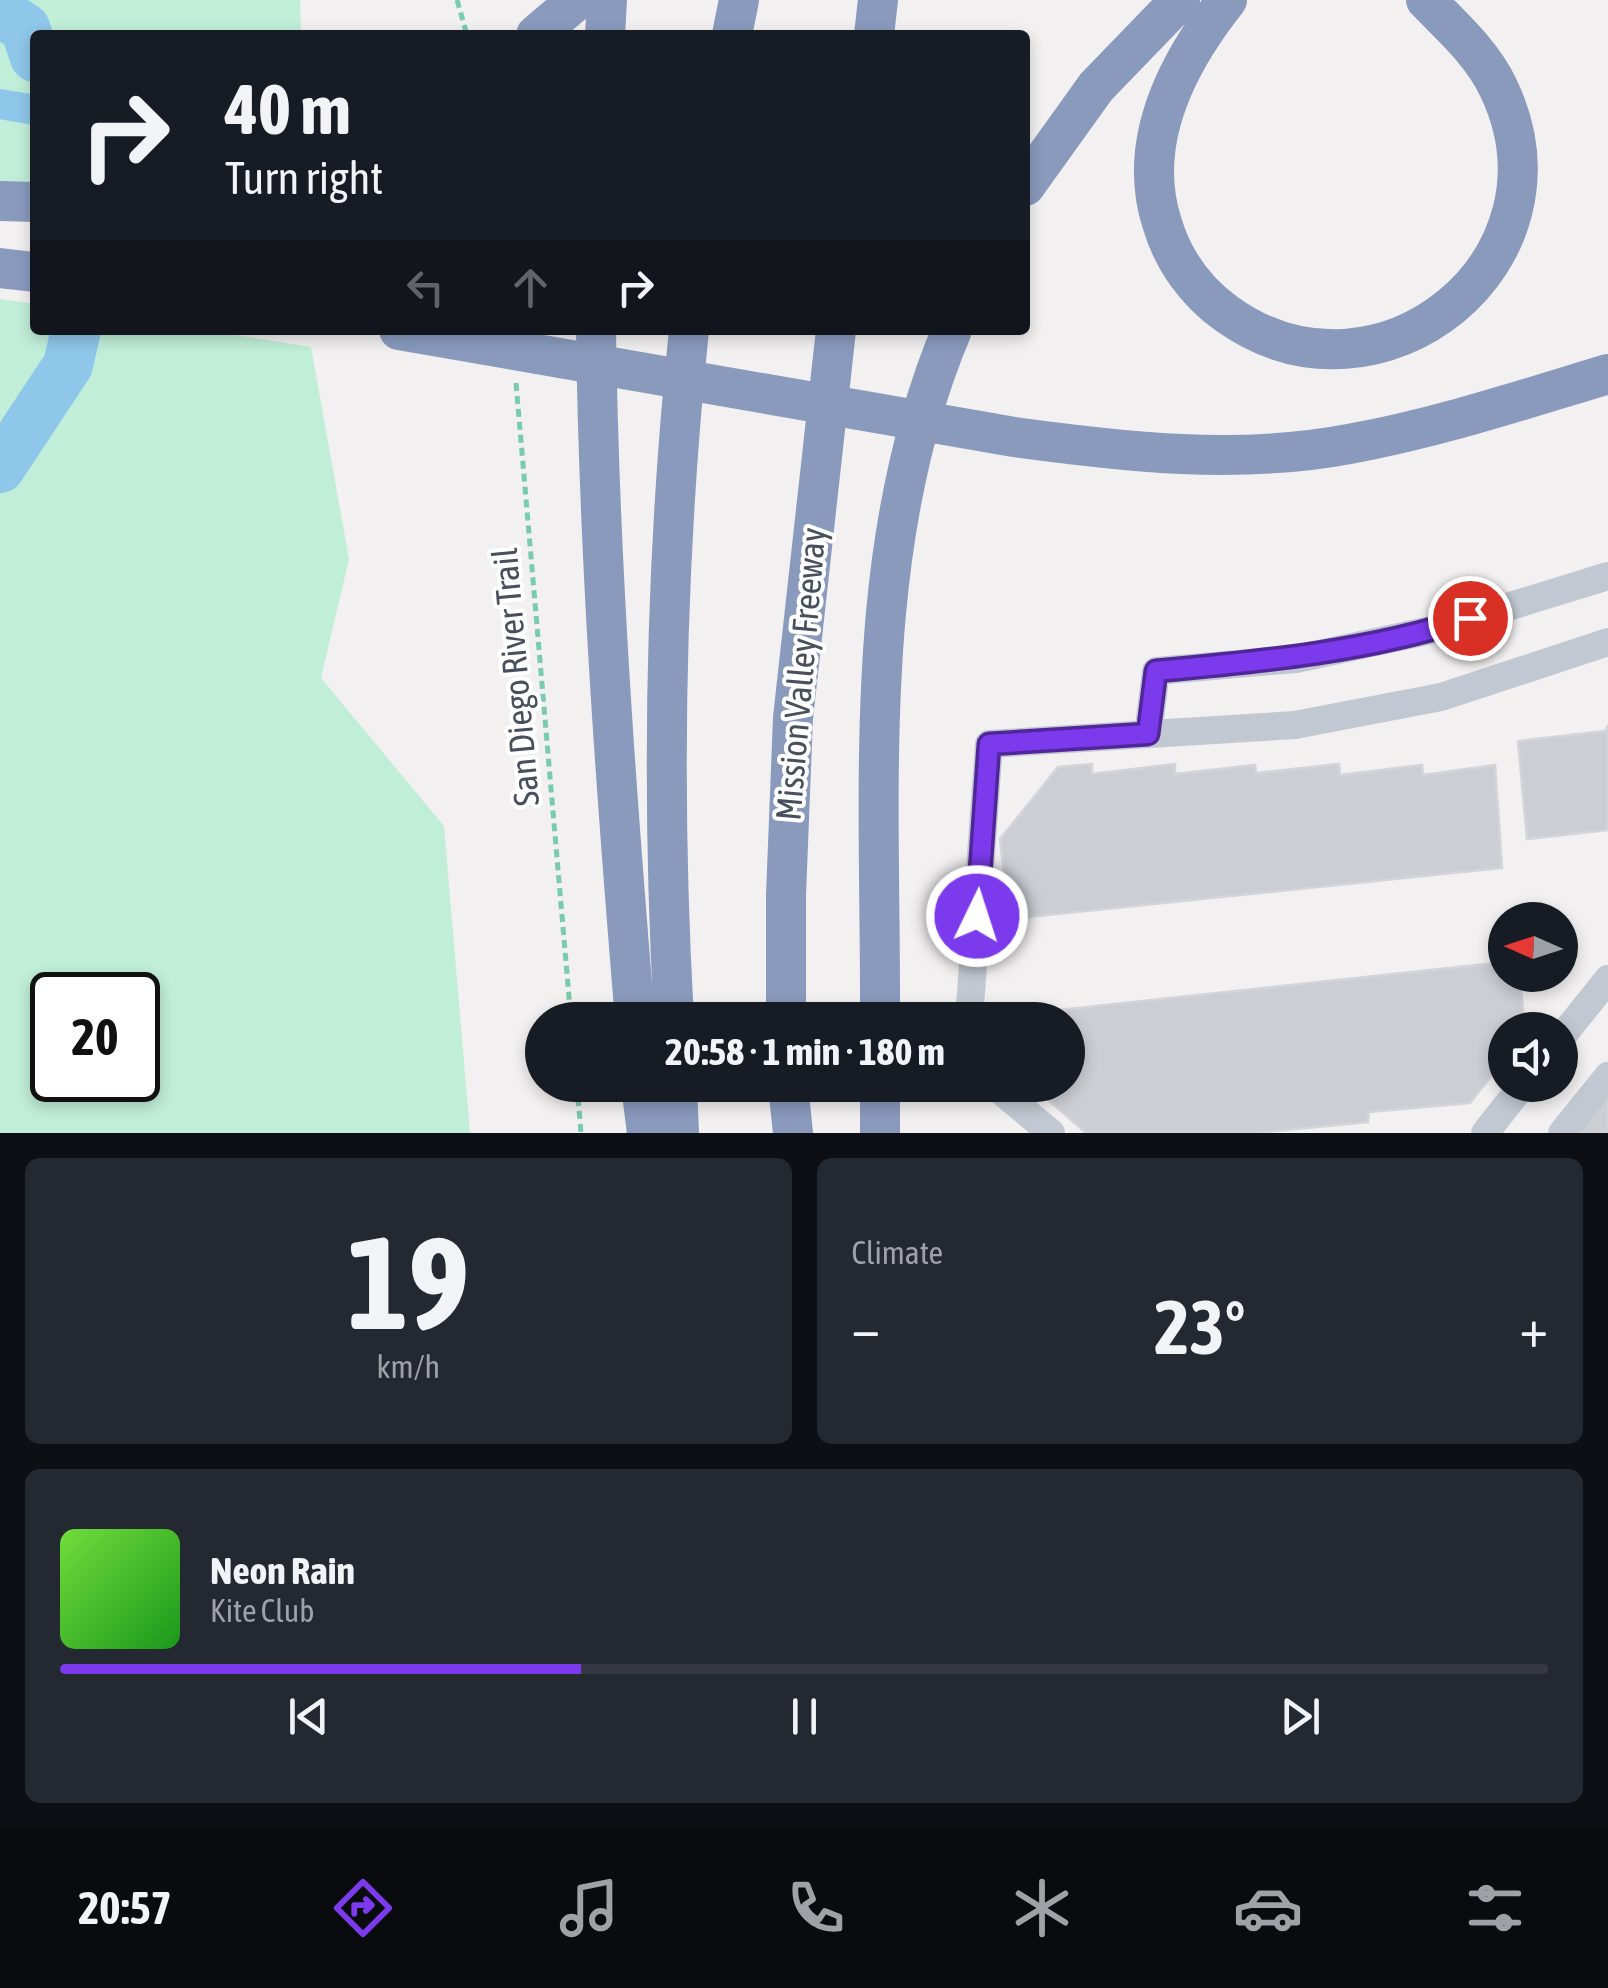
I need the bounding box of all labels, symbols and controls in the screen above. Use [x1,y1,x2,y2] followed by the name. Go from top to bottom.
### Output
[225,69,351,149] text: 40 m
[60,70,190,200] icon: right
[225,152,383,204] text: Turn right
[398,260,453,315] icon: left
[503,260,558,315] icon: ahead
[608,260,663,315] icon: right
[767,526,833,822] street label: Mission Valley Freeway
[484,546,546,808] street label: San Diego River Trail
[1428,576,1513,661] pin
[1443,591,1498,646] icon: arrive
[925,864,1029,968] position arrow
[1488,902,1578,992] north arrow
[1488,902,1578,1102] map controls
[30,972,160,1102] speed limit sign: 20
[1488,1012,1578,1102] button: sound
[665,1030,945,1073] text: 20:58 · 1 min · 180 m
[347,1208,469,1357] text: 19
[852,1234,943,1271] text: Climate
[1154,1284,1245,1370] text: 23°
[852,1296,880,1359] text: −
[1519,1296,1548,1359] text: +
[377,1348,440,1385] text: km/h
[210,1549,355,1592] text: Neon Rain
[210,1592,314,1629] text: Kite Club
[281,1689,336,1744] icon: previous
[777,1689,832,1744] icon: pause
[1273,1689,1328,1744] icon: next
[328,1873,398,1943] icon: directions
[554,1873,624,1943] icon: music
[781,1873,851,1943] icon: phone
[1007,1873,1077,1943] icon: climate
[1233,1873,1303,1943] icon: car
[1460,1873,1530,1943] icon: filters
[78,1882,172,1934] text: 20:57

